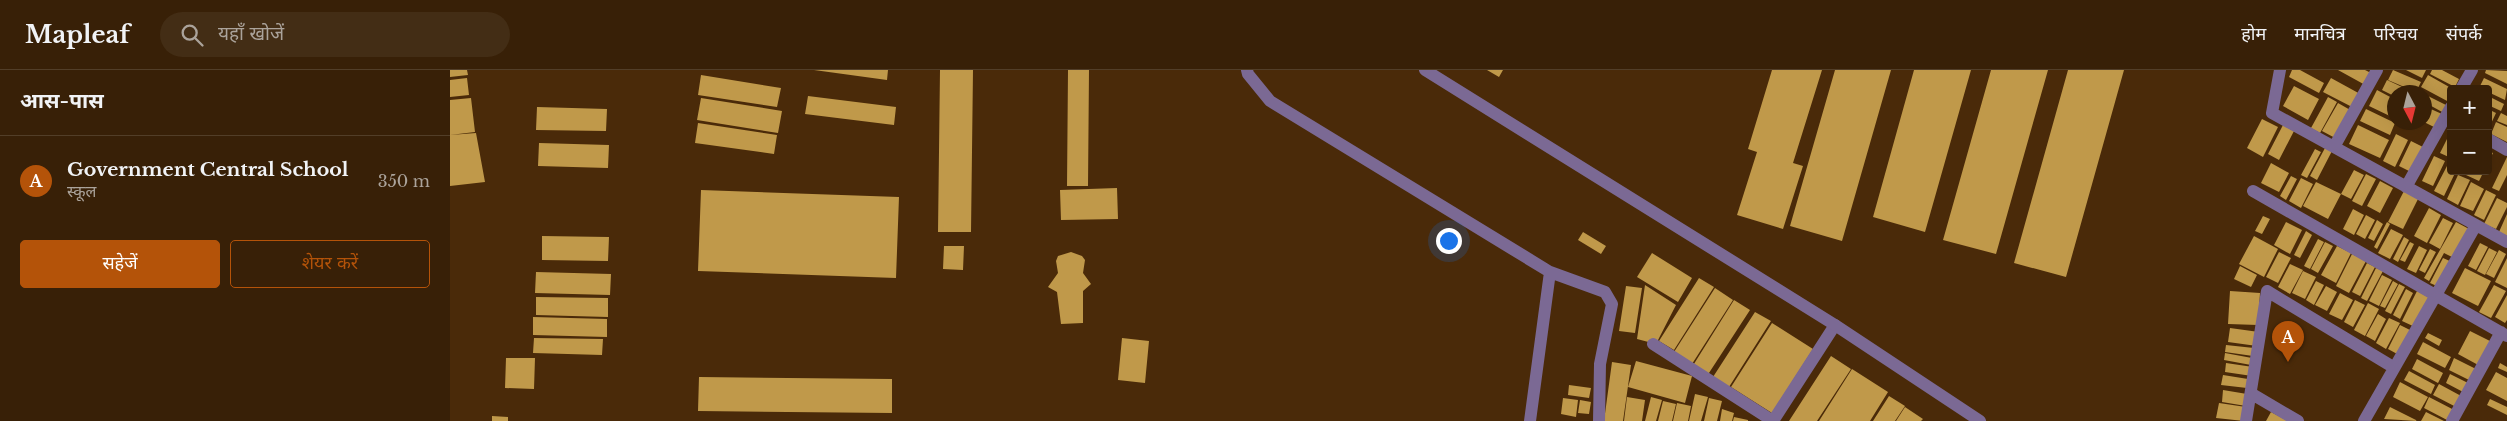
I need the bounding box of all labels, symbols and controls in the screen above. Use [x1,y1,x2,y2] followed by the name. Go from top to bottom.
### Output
[160,12,510,57] search box
[25,20,130,49] text: Mapleaf
[178,21,206,49] icon: search
[218,22,284,45] text: यहाँ खोजें
[2241,23,2266,45] text: होम
[2294,23,2346,45] text: मानचित्र
[2374,23,2418,45] text: परिचय
[2446,23,2482,45] text: संपर्क
[2387,85,2432,130] north arrow
[2447,85,2492,175] map controls
[2447,85,2492,130] button: +
[20,88,104,114] text: आस-पास
[2447,130,2492,175] button: −
[67,158,349,181] text: Government Central School
[30,171,42,191] text: A
[378,171,430,191] text: 350 m
[67,181,96,201] text: स्कूल
[1436,228,1462,254] your location
[20,240,220,288] button: सहेजें
[230,240,430,288] button: शेयर करें
[2272,321,2304,362] pin: A

